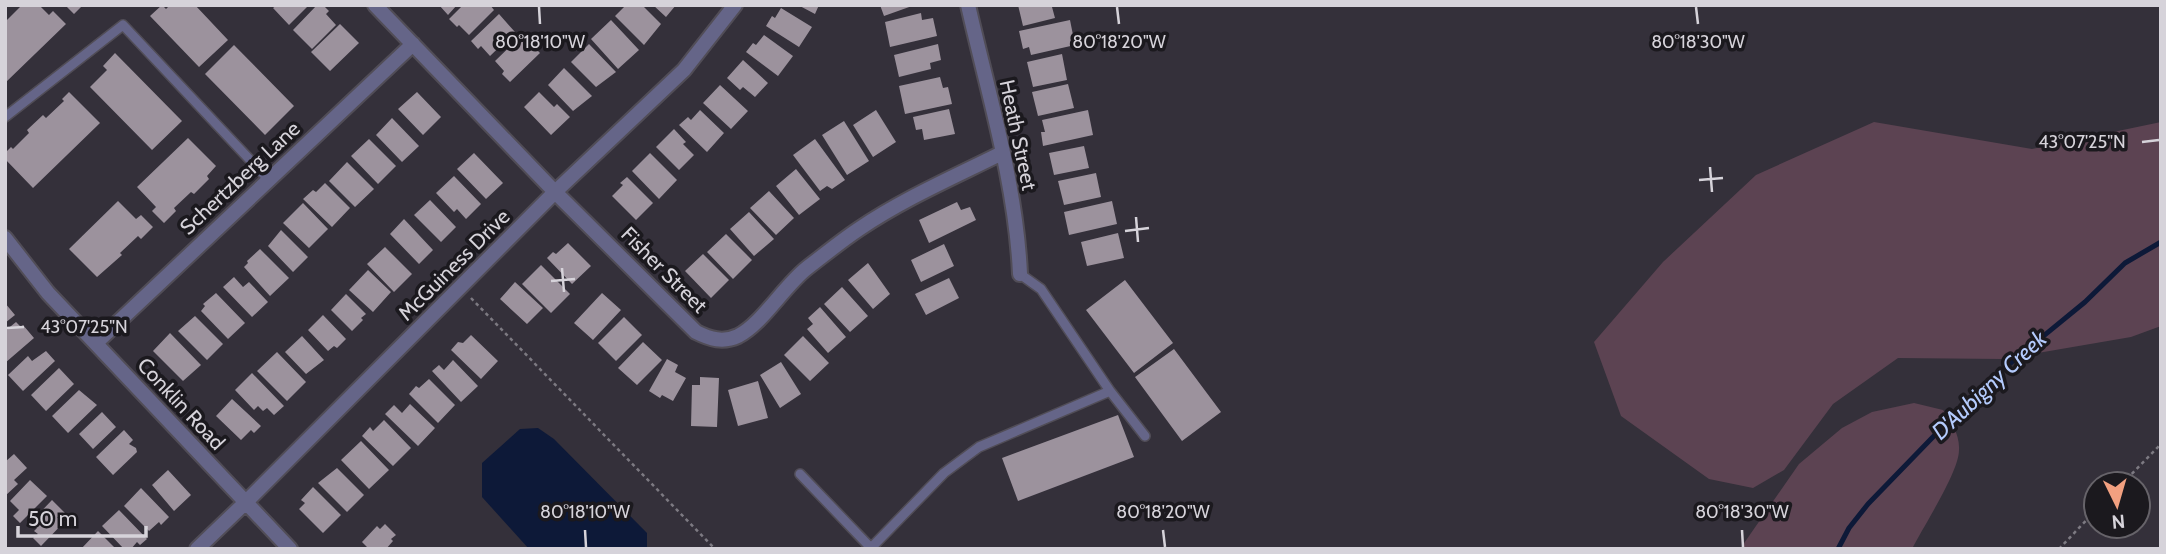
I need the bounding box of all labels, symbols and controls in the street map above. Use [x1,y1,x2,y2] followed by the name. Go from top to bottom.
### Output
[495,31,585,53] text: 80°18'10"W
[1072,31,1166,53] text: 80°18'20"W
[1651,31,1745,53] text: 80°18'30"W
[995,77,1042,192] street label: Heath Street
[175,116,305,240] street label: Schertzberg Lane
[2038,131,2126,153] text: 43°07'25"N
[393,204,515,326] street label: McGuiness Drive
[616,221,713,318] street label: Fisher Street
[40,316,128,338] text: 43°07'25"N
[1926,324,2053,445] water label: D'Aubigny Creek
[132,352,230,455] street label: Conklin Road
[2082,470,2152,540] north arrow
[18,494,145,538] scale bar
[540,501,630,523] text: 80°18'10"W
[1116,501,1210,523] text: 80°18'20"W
[1695,501,1789,523] text: 80°18'30"W
[28,506,77,531] text: 50 m
[2111,509,2126,533] text: N

